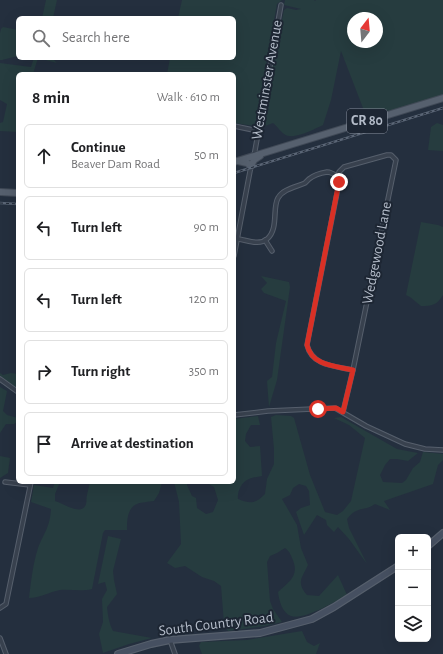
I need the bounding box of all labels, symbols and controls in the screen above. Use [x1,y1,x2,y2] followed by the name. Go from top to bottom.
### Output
[347,12,383,48] north arrow
[16,16,236,60] search box
[249,19,285,141] street label: Westminster Avenue
[30,27,52,49] icon: search
[62,30,130,45] text: Search here
[32,89,70,106] text: 8 min
[157,91,220,104] text: Walk · 610 m
[347,109,387,133] road number: CR 80
[71,140,126,155] text: Continue
[33,145,55,167] icon: ahead
[194,149,219,162] text: 50 m
[71,158,160,171] text: Beaver Dam Road
[330,173,348,191] route end
[360,200,394,306] street label: Wedgewood Lane
[33,217,55,239] icon: left
[71,220,122,235] text: Turn left
[193,221,219,234] text: 90 m
[33,289,55,311] icon: left
[71,292,122,307] text: Turn left
[189,293,219,306] text: 120 m
[33,361,55,383] icon: right
[71,364,130,379] text: Turn right
[189,365,219,378] text: 350 m
[309,400,327,418] route start
[33,433,55,455] icon: arrive
[71,436,194,451] text: Arrive at destination
[395,534,431,642] map controls
[395,534,431,570] button: +
[395,570,431,606] button: −
[395,606,431,642] button: layers
[158,609,274,638] street label: South Country Road

